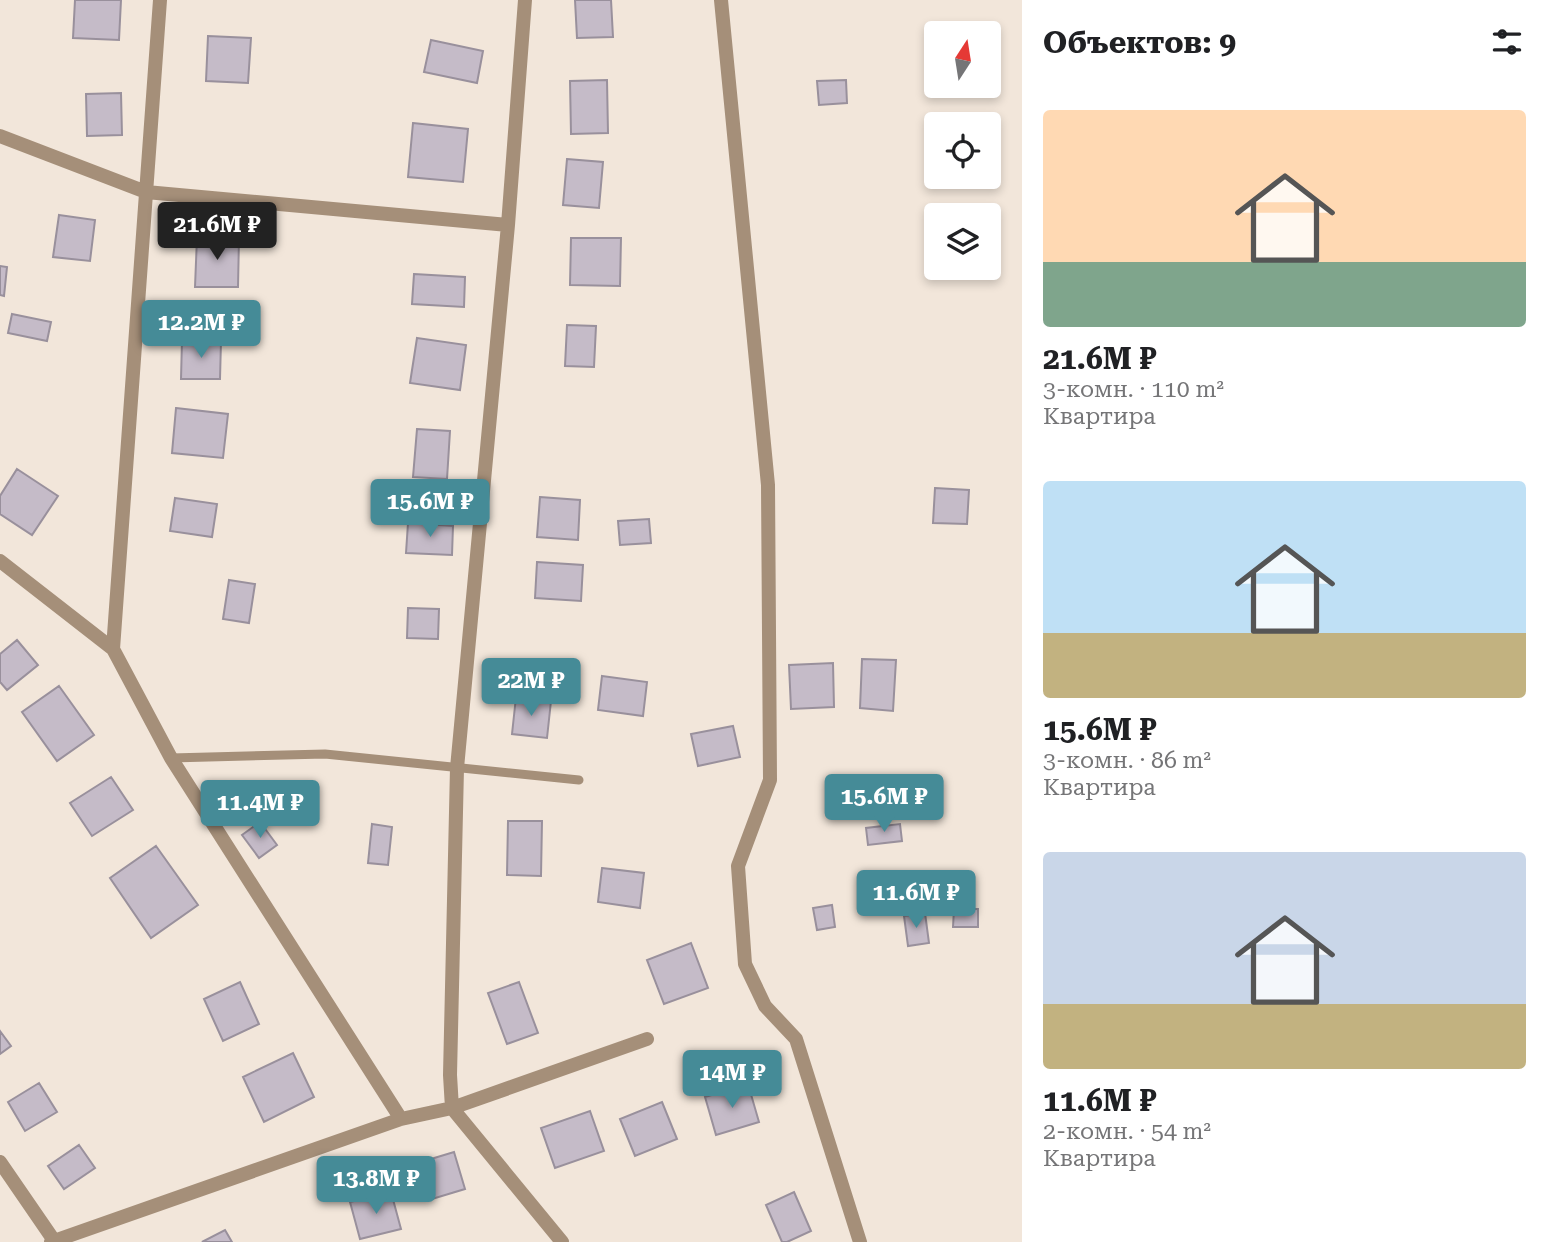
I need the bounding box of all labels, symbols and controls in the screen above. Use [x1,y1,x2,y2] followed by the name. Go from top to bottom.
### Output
[924,21,1001,98] north arrow
[924,21,1001,280] map controls
[1488,23,1526,61] icon: filters
[1043,25,1236,60] text: Объектов: 9
[924,112,1001,189] button: locate
[1222,155,1348,281] icon: home
[152,202,282,262] pin: 21.6M ₽
[924,203,1001,280] button: layers
[174,211,260,238] text: 21.6M ₽
[136,300,266,360] pin: 12.2M ₽
[158,309,244,336] text: 12.2M ₽
[1043,341,1156,376] text: 21.6M ₽
[1043,376,1224,403] text: 3-комн. · 110 m²
[1043,403,1156,430] text: Квартира
[365,480,495,539] pin: 15.6M ₽
[387,488,473,515] text: 15.6M ₽
[1222,526,1348,652] icon: home
[482,658,580,718] pin: 22M ₽
[498,667,564,694] text: 22M ₽
[1043,712,1156,747] text: 15.6M ₽
[1043,747,1211,774] text: 3-комн. · 86 m²
[819,774,949,834] pin: 15.6M ₽
[1043,774,1156,801] text: Квартира
[195,780,325,840] pin: 11.4M ₽
[841,783,927,810] text: 15.6M ₽
[217,789,303,816] text: 11.4M ₽
[851,870,981,930] pin: 11.6M ₽
[873,879,959,906] text: 11.6M ₽
[1222,897,1348,1023] icon: home
[683,1050,781,1110] pin: 14M ₽
[699,1059,765,1086] text: 14M ₽
[1043,1083,1156,1118] text: 11.6M ₽
[1043,1118,1211,1145] text: 2-комн. · 54 m²
[1043,1145,1156,1172] text: Квартира
[311,1156,441,1216] pin: 13.8M ₽
[333,1165,419,1192] text: 13.8M ₽

